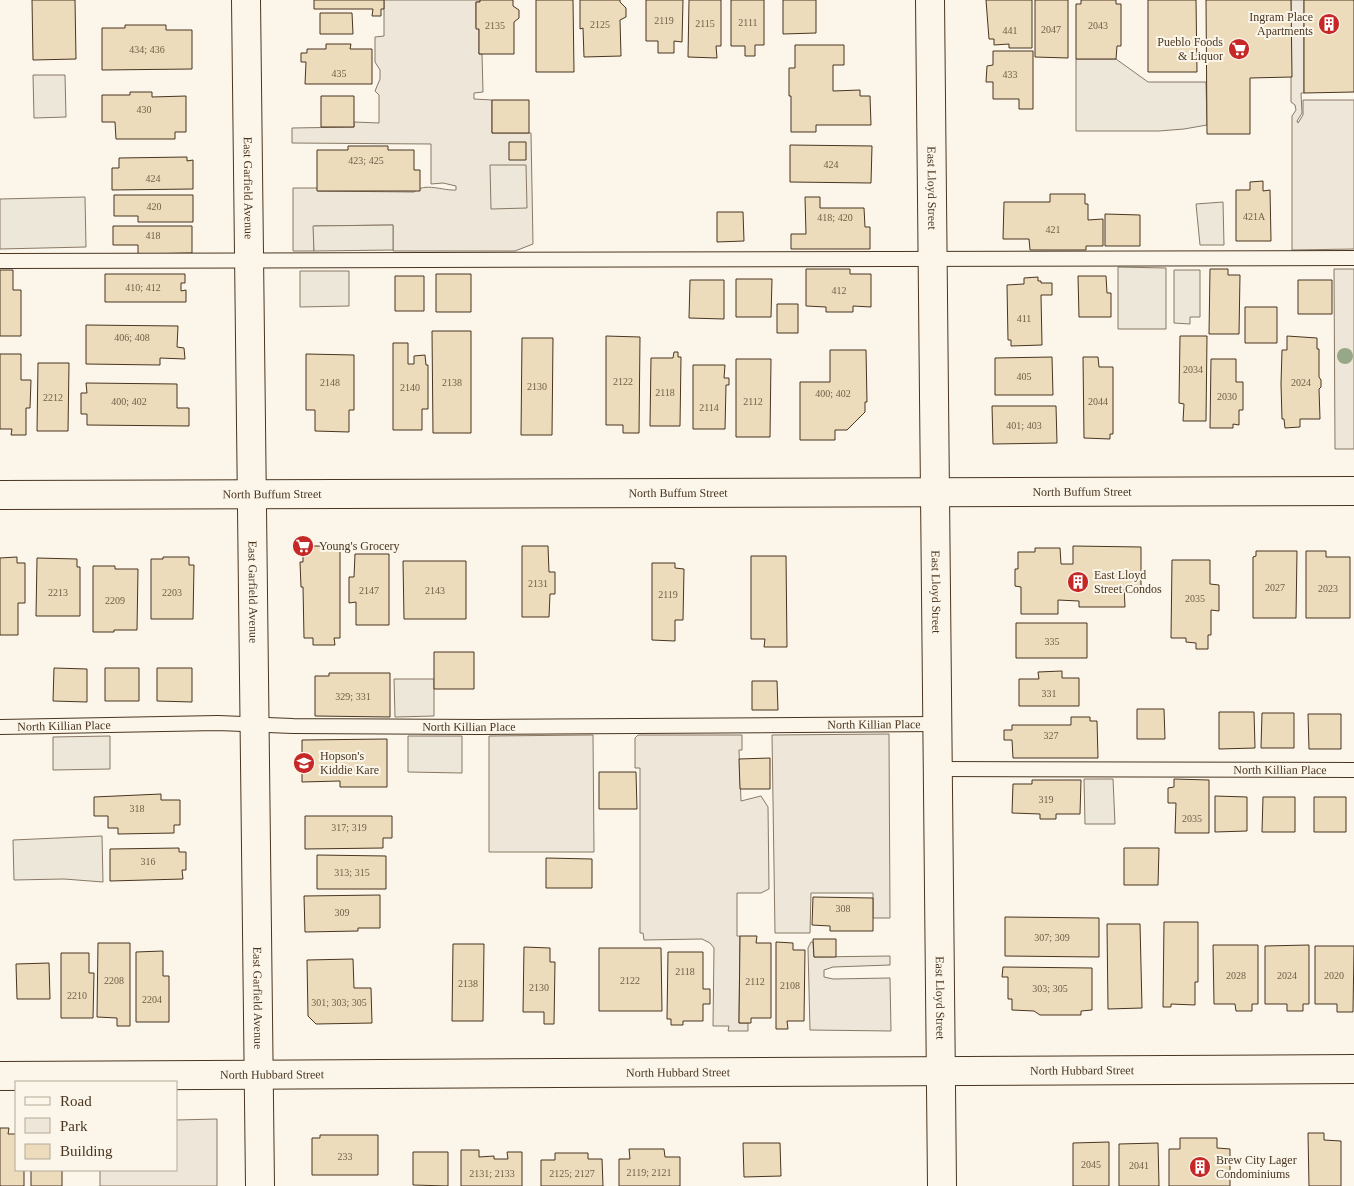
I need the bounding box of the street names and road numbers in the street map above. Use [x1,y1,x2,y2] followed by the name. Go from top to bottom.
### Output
[241,137,256,239] street label: East Garfield Avenue
[924,146,939,230] street label: East Lloyd Street
[1032,485,1132,499] street label: North Buffum Street
[628,486,728,500] street label: North Buffum Street
[222,487,322,501] street label: North Buffum Street
[245,541,261,643] street label: East Garfield Avenue
[929,550,943,634] street label: East Lloyd Street
[827,717,921,732] street label: North Killian Place
[17,718,111,734] street label: North Killian Place
[422,720,516,734] street label: North Killian Place
[1233,763,1327,777] street label: North Killian Place
[250,947,265,1049] street label: East Garfield Avenue
[933,956,948,1040] street label: East Lloyd Street
[1030,1063,1135,1078] street label: North Hubbard Street
[626,1065,731,1080] street label: North Hubbard Street
[220,1067,325,1082] street label: North Hubbard Street

